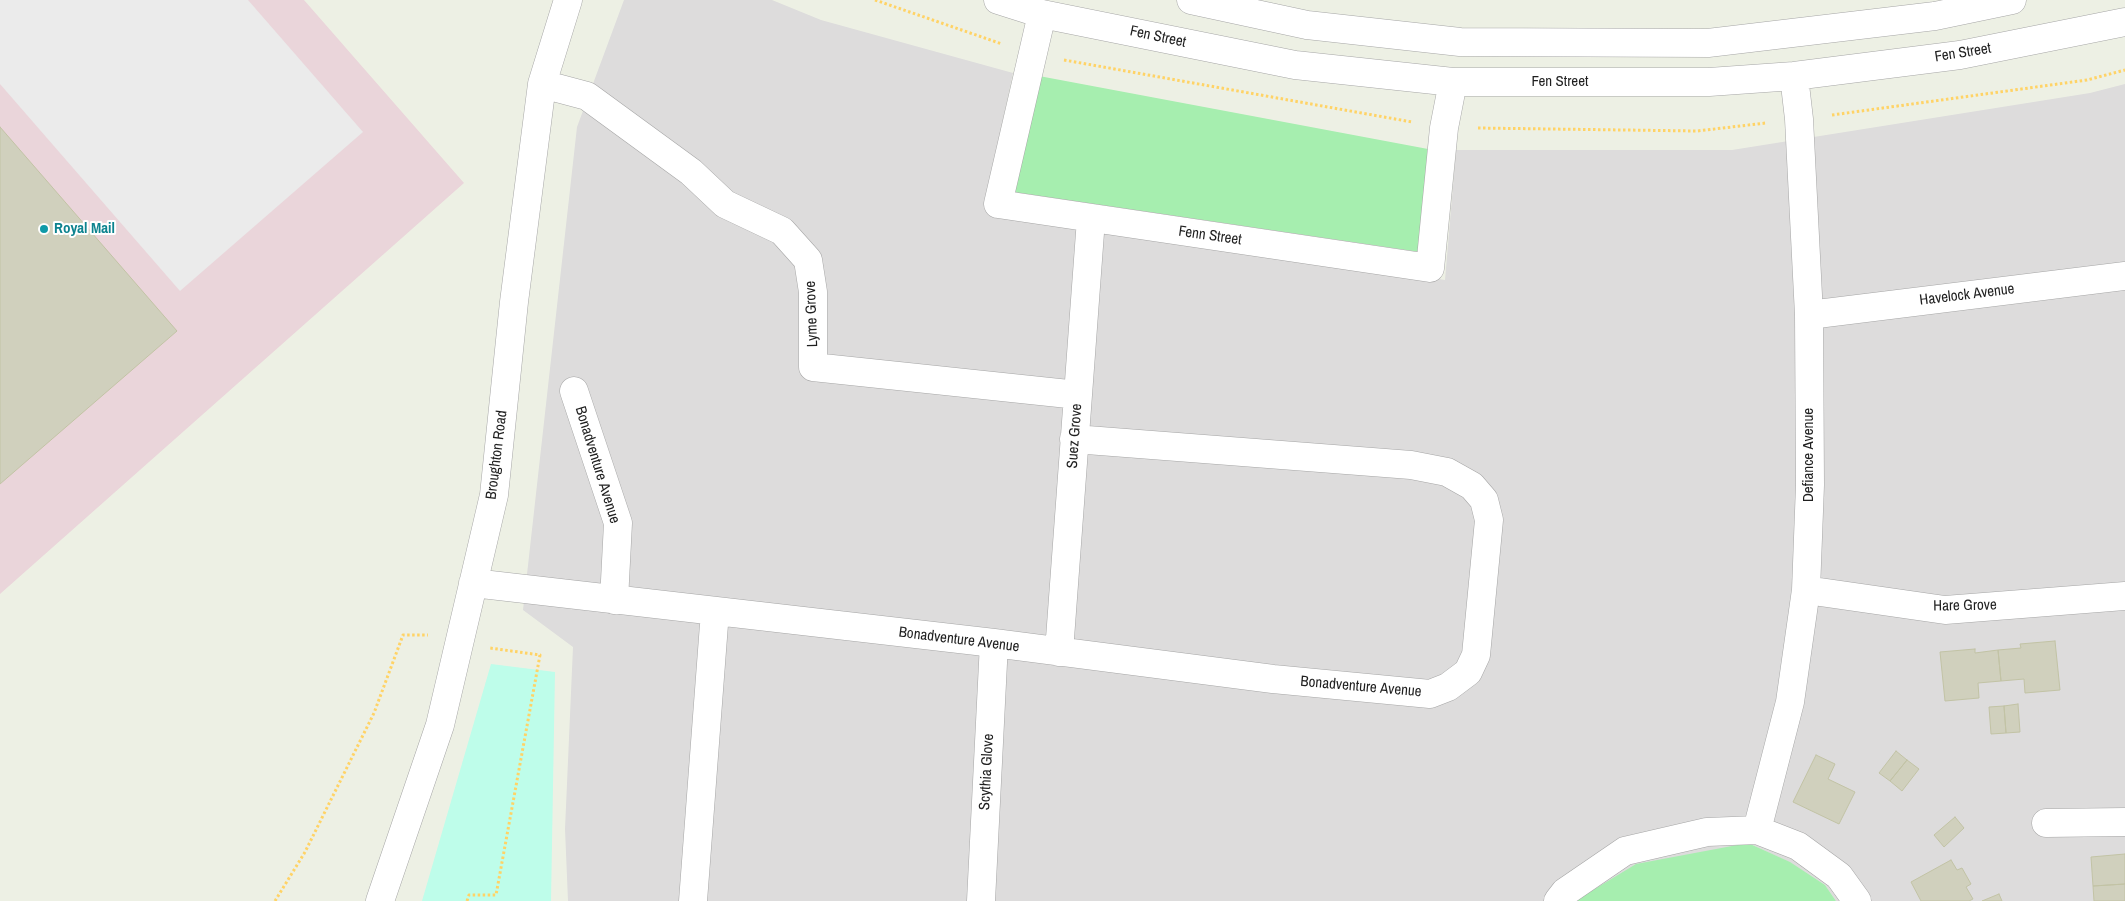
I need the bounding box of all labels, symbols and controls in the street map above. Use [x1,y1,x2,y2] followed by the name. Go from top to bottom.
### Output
[1128,22,1188,52] street label: Fen Street
[1934,40,1992,66] street label: Fen Street
[1532,73,1588,91] street label: Fen Street
[54,220,115,238] place label: Royal Mail
[38,223,50,235] marker: Royal Mail
[1177,223,1243,249] street label: Fenn Street
[802,280,822,348] street label: Lyme Grove
[1919,280,2015,310] street label: Havelock Avenue
[1064,403,1086,469] street label: Suez Grove
[571,404,623,526] street label: Bonadventure Avenue
[1800,408,1818,502] street label: Defiance Avenue
[483,409,511,501] street label: Broughton Road
[1933,596,1997,616] street label: Hare Grove
[898,624,1020,656] street label: Bonadventure Avenue
[1300,673,1422,701] street label: Bonadventure Avenue
[976,733,998,811] street label: Scythia Glove

